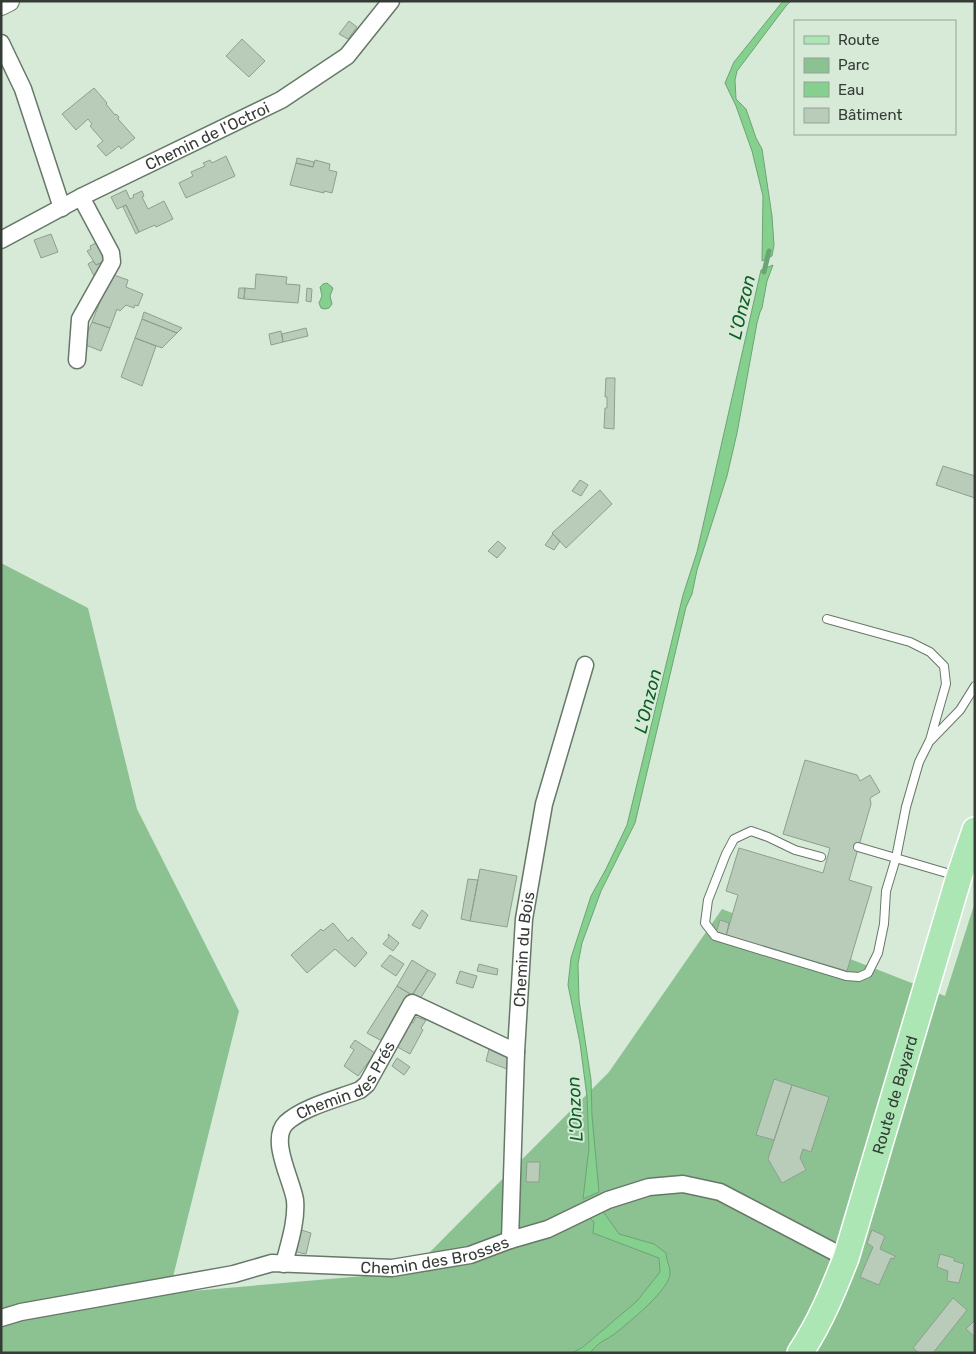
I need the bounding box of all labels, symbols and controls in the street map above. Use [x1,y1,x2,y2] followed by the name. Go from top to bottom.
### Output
[794,20,956,135] legend
[838,31,880,49] text: Route
[838,56,870,74] text: Parc
[838,81,864,99] text: Eau
[142,98,272,174] street label: Chemin de l'Octroi
[838,106,902,124] text: Bâtiment
[724,273,760,341] water label: L'Onzon
[629,667,667,735] water label: L'Onzon
[509,890,538,1008] street label: Chemin du Bois
[868,1033,921,1156] street label: Route de Bayard
[292,1037,399,1123] street label: Chemin des Prés
[562,1076,588,1142] water label: L'Onzon
[360,1232,511,1278] street label: Chemin des Brosses

